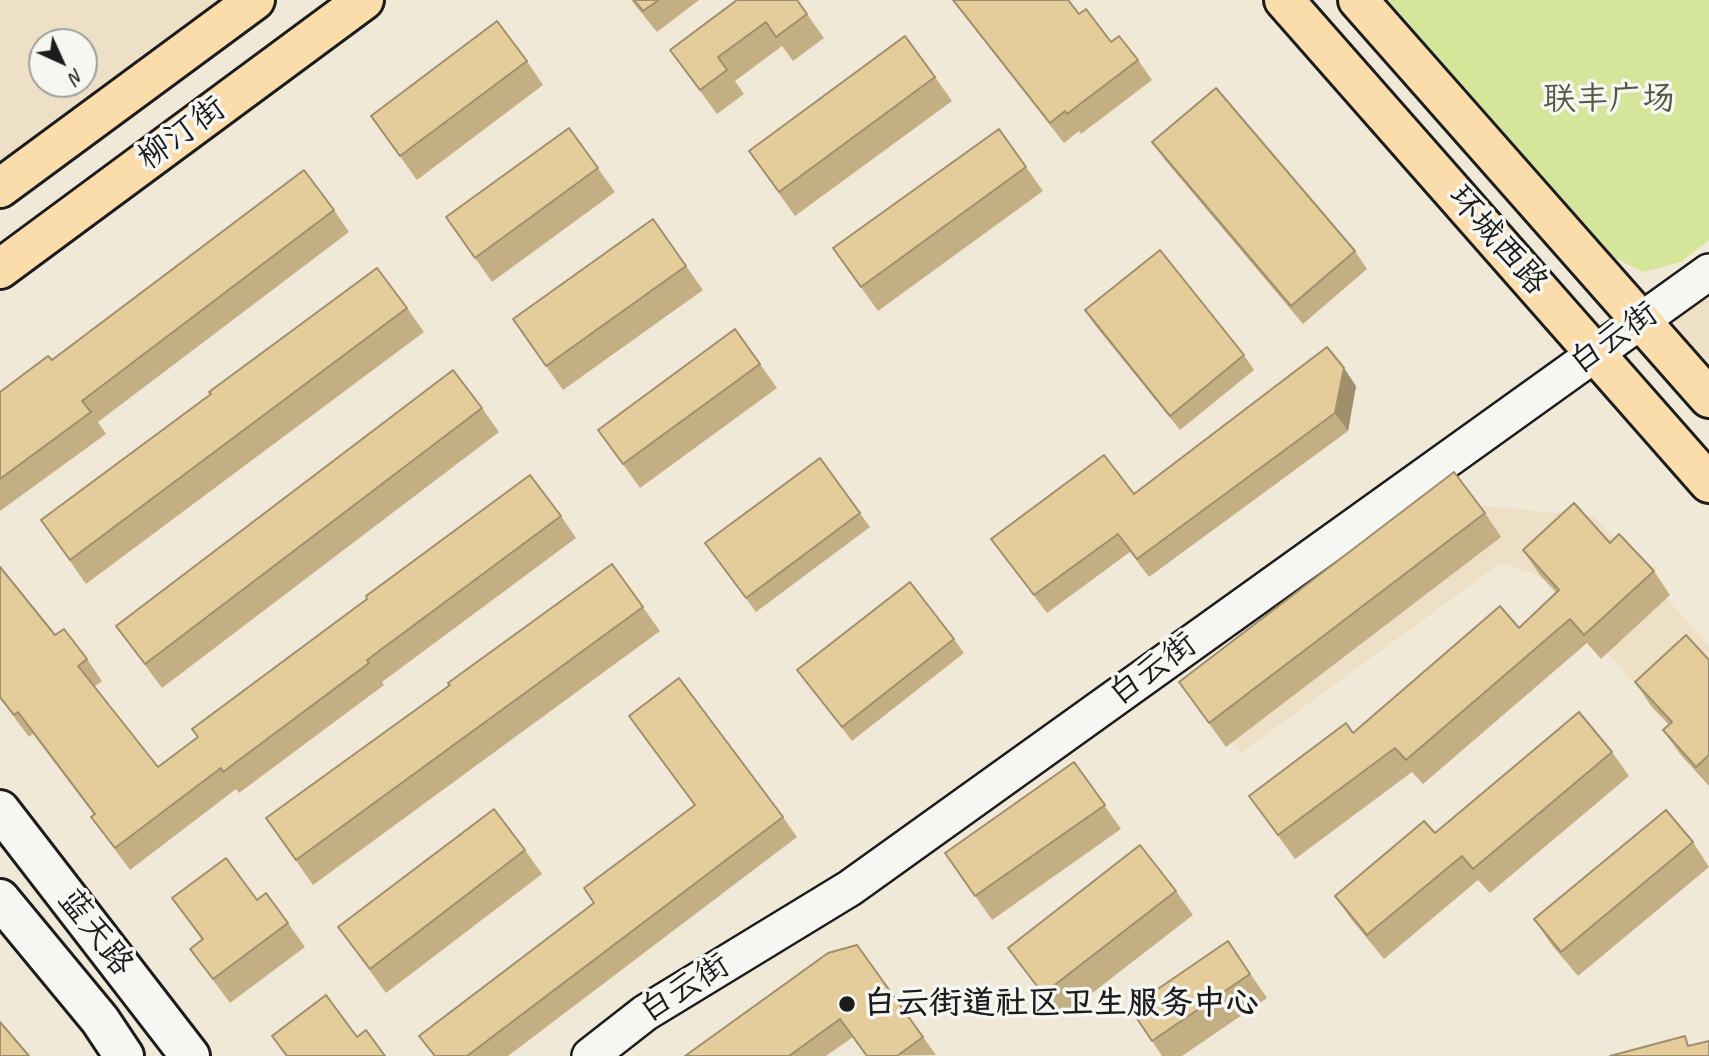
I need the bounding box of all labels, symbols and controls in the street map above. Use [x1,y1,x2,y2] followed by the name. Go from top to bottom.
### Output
[28,28,98,98] north arrow
[64,64,89,89] text: N
[1543,80,1675,120] park label: 联丰广场
[130,89,234,179] street label: 柳汀街
[1439,178,1555,304] street label: 环城西路
[1562,294,1666,384] street label: 白云街
[1101,625,1205,715] street label: 白云街
[49,882,141,984] street label: 蓝天路
[633,946,737,1032] street label: 白云街
[863,984,1259,1024] place label: 白云街道社区卫生服务中心
[837,994,857,1014] marker: 白云街道社区卫生服务中心

